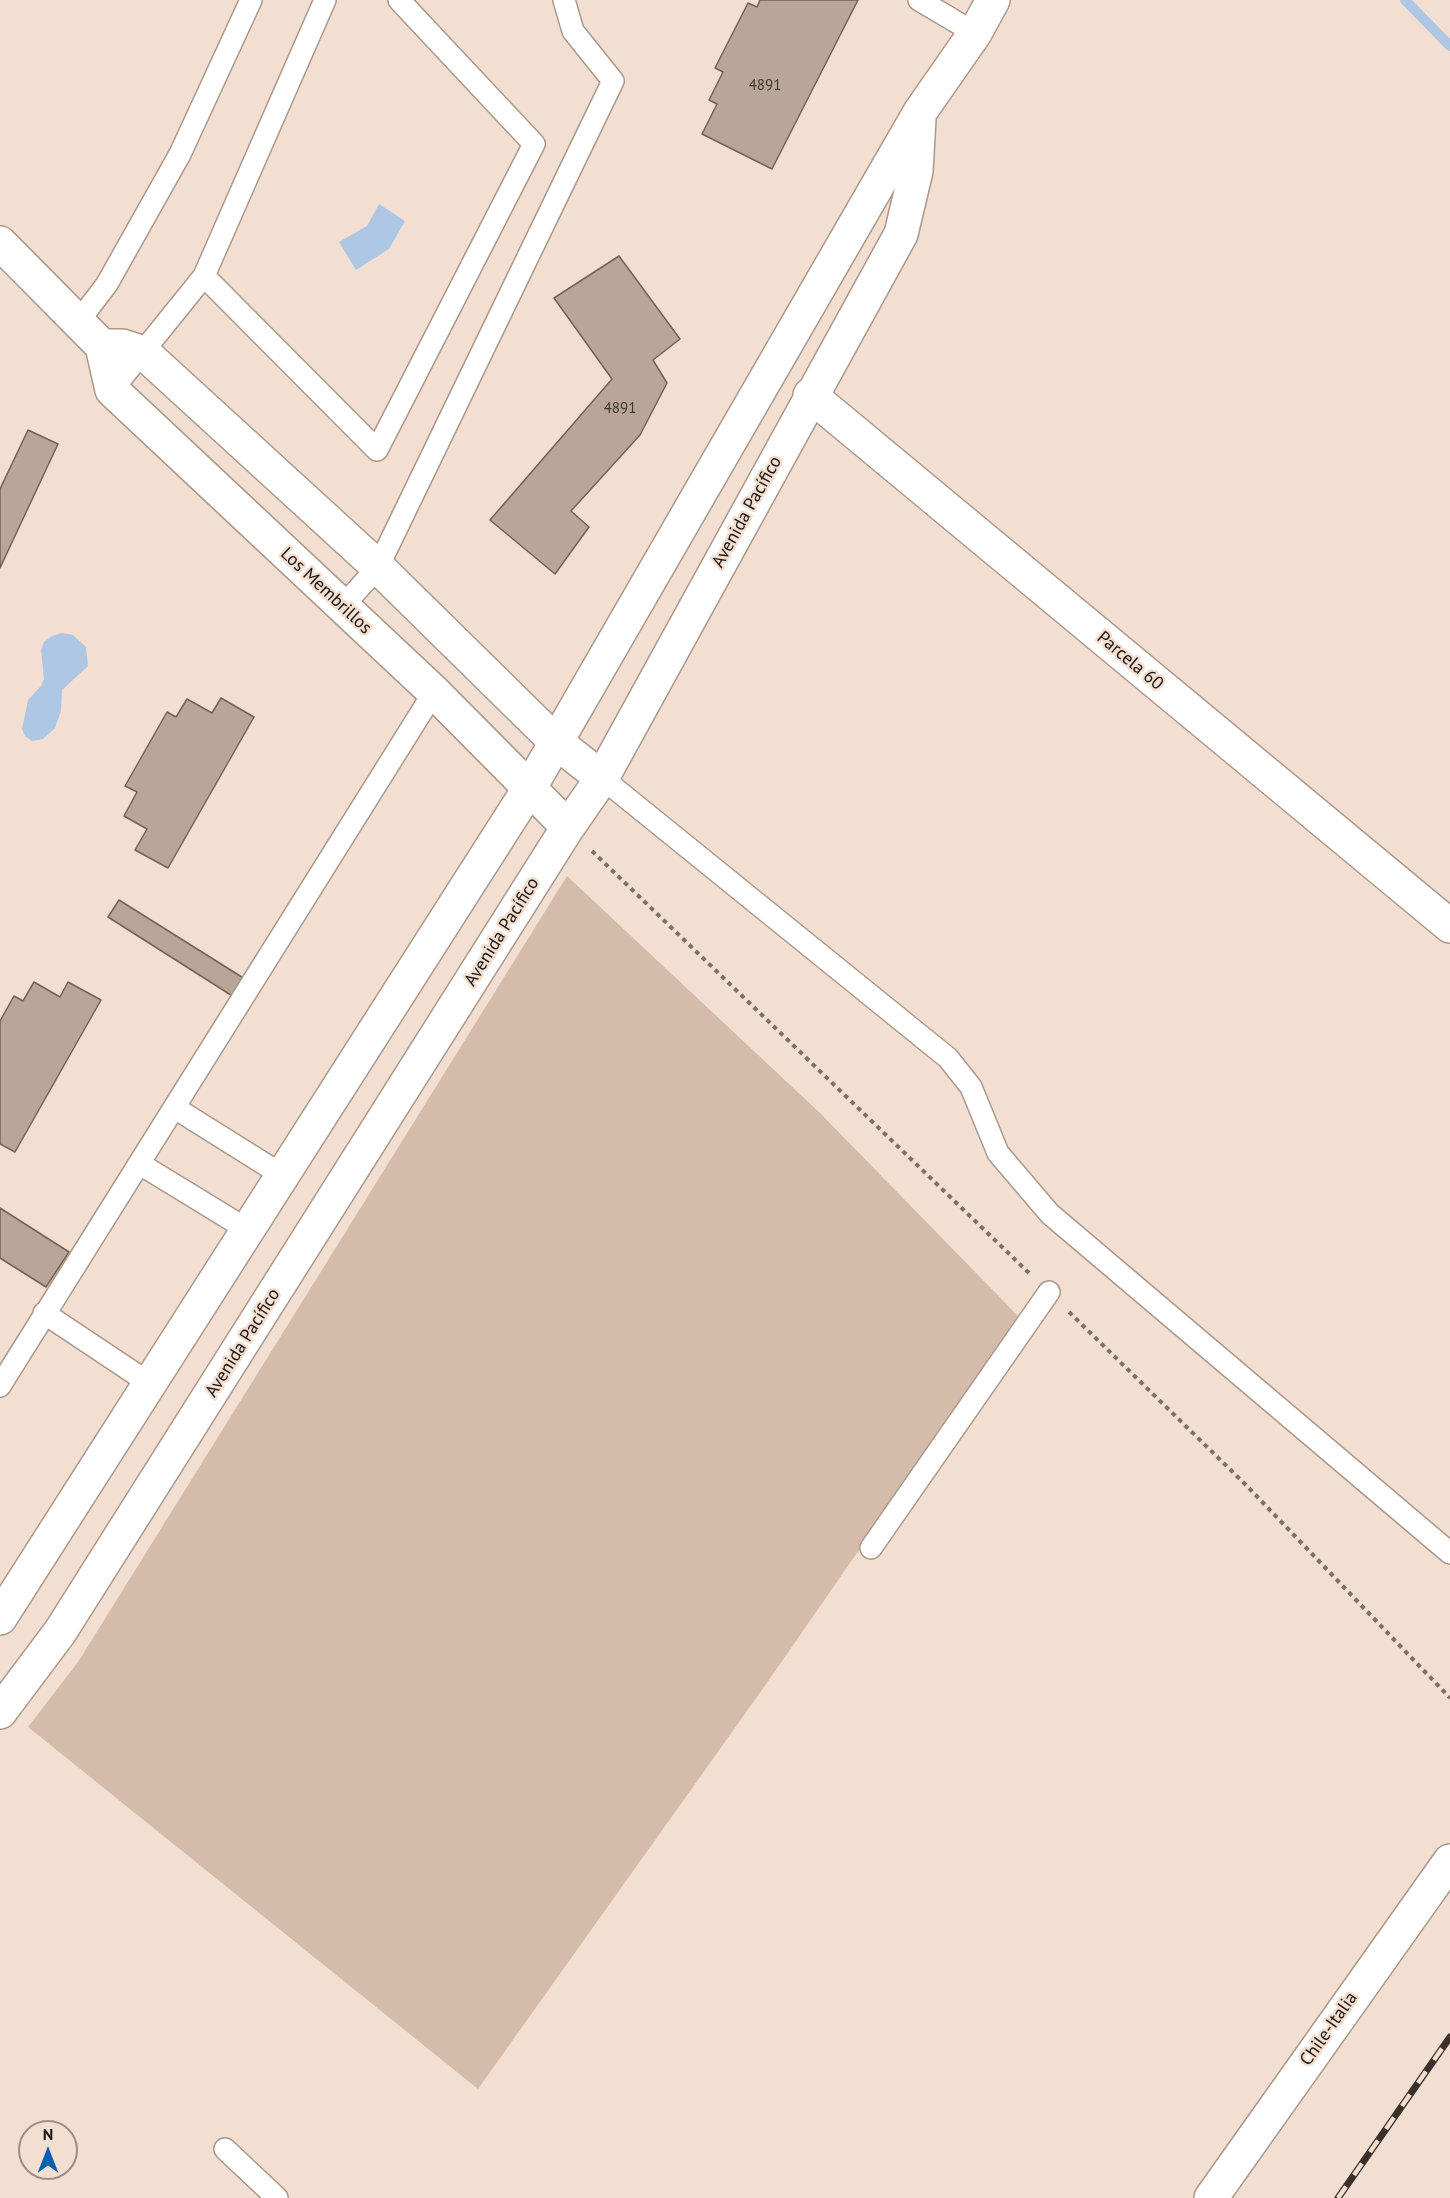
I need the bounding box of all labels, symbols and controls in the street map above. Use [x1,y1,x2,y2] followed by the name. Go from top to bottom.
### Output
[749,77,781,95] house number: 4891
[604,400,636,418] house number: 4891
[707,453,787,571] street label: Avenida Pacífico
[276,543,376,639] street label: Los Membrillos
[1092,627,1168,695] street label: Parcela 60
[460,874,544,990] street label: Avenida Pacífico
[201,1285,285,1401] street label: Avenida Pacífico
[1296,1988,1362,2070] street label: Chile-Italia
[18,2120,78,2180] north arrow
[43,2124,53,2144] text: N

